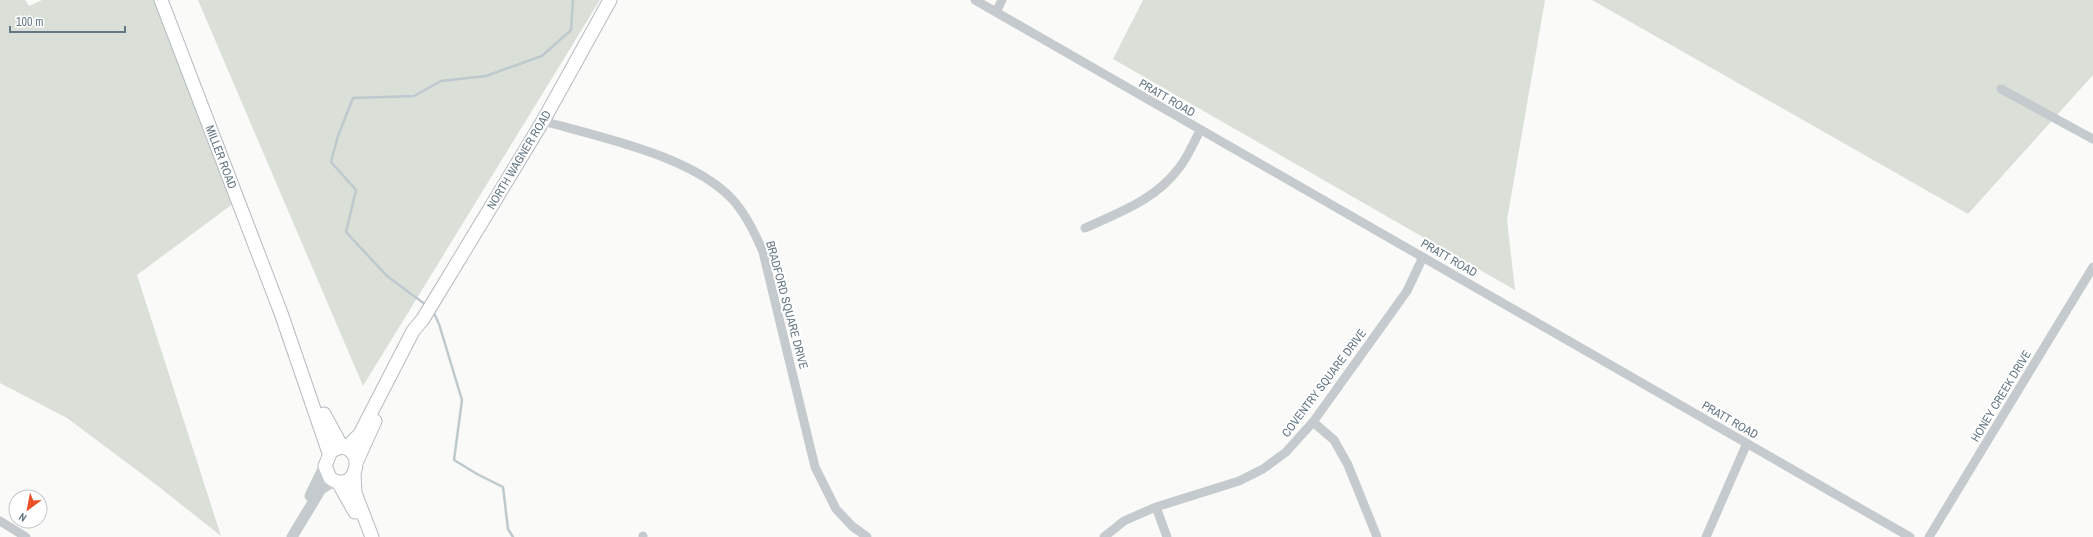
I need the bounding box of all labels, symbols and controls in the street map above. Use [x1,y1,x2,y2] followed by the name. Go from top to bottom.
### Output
[10,8,125,34] scale bar
[16,14,43,30] text: 100 m
[1136,75,1198,121] street label: PRATT ROAD
[483,108,555,212] street label: NORTH WAGNER ROAD
[202,123,240,191] street label: MILLER ROAD
[1418,235,1480,281] street label: PRATT ROAD
[762,239,812,371] street label: BRADFORD SQUARE DRIVE
[1278,326,1370,440] street label: COVENTRY SQUARE DRIVE
[1967,347,2035,445] street label: HONEY CREEK DRIVE
[1699,397,1761,443] street label: PRATT ROAD
[8,489,48,529] north arrow
[16,510,29,525] text: N

